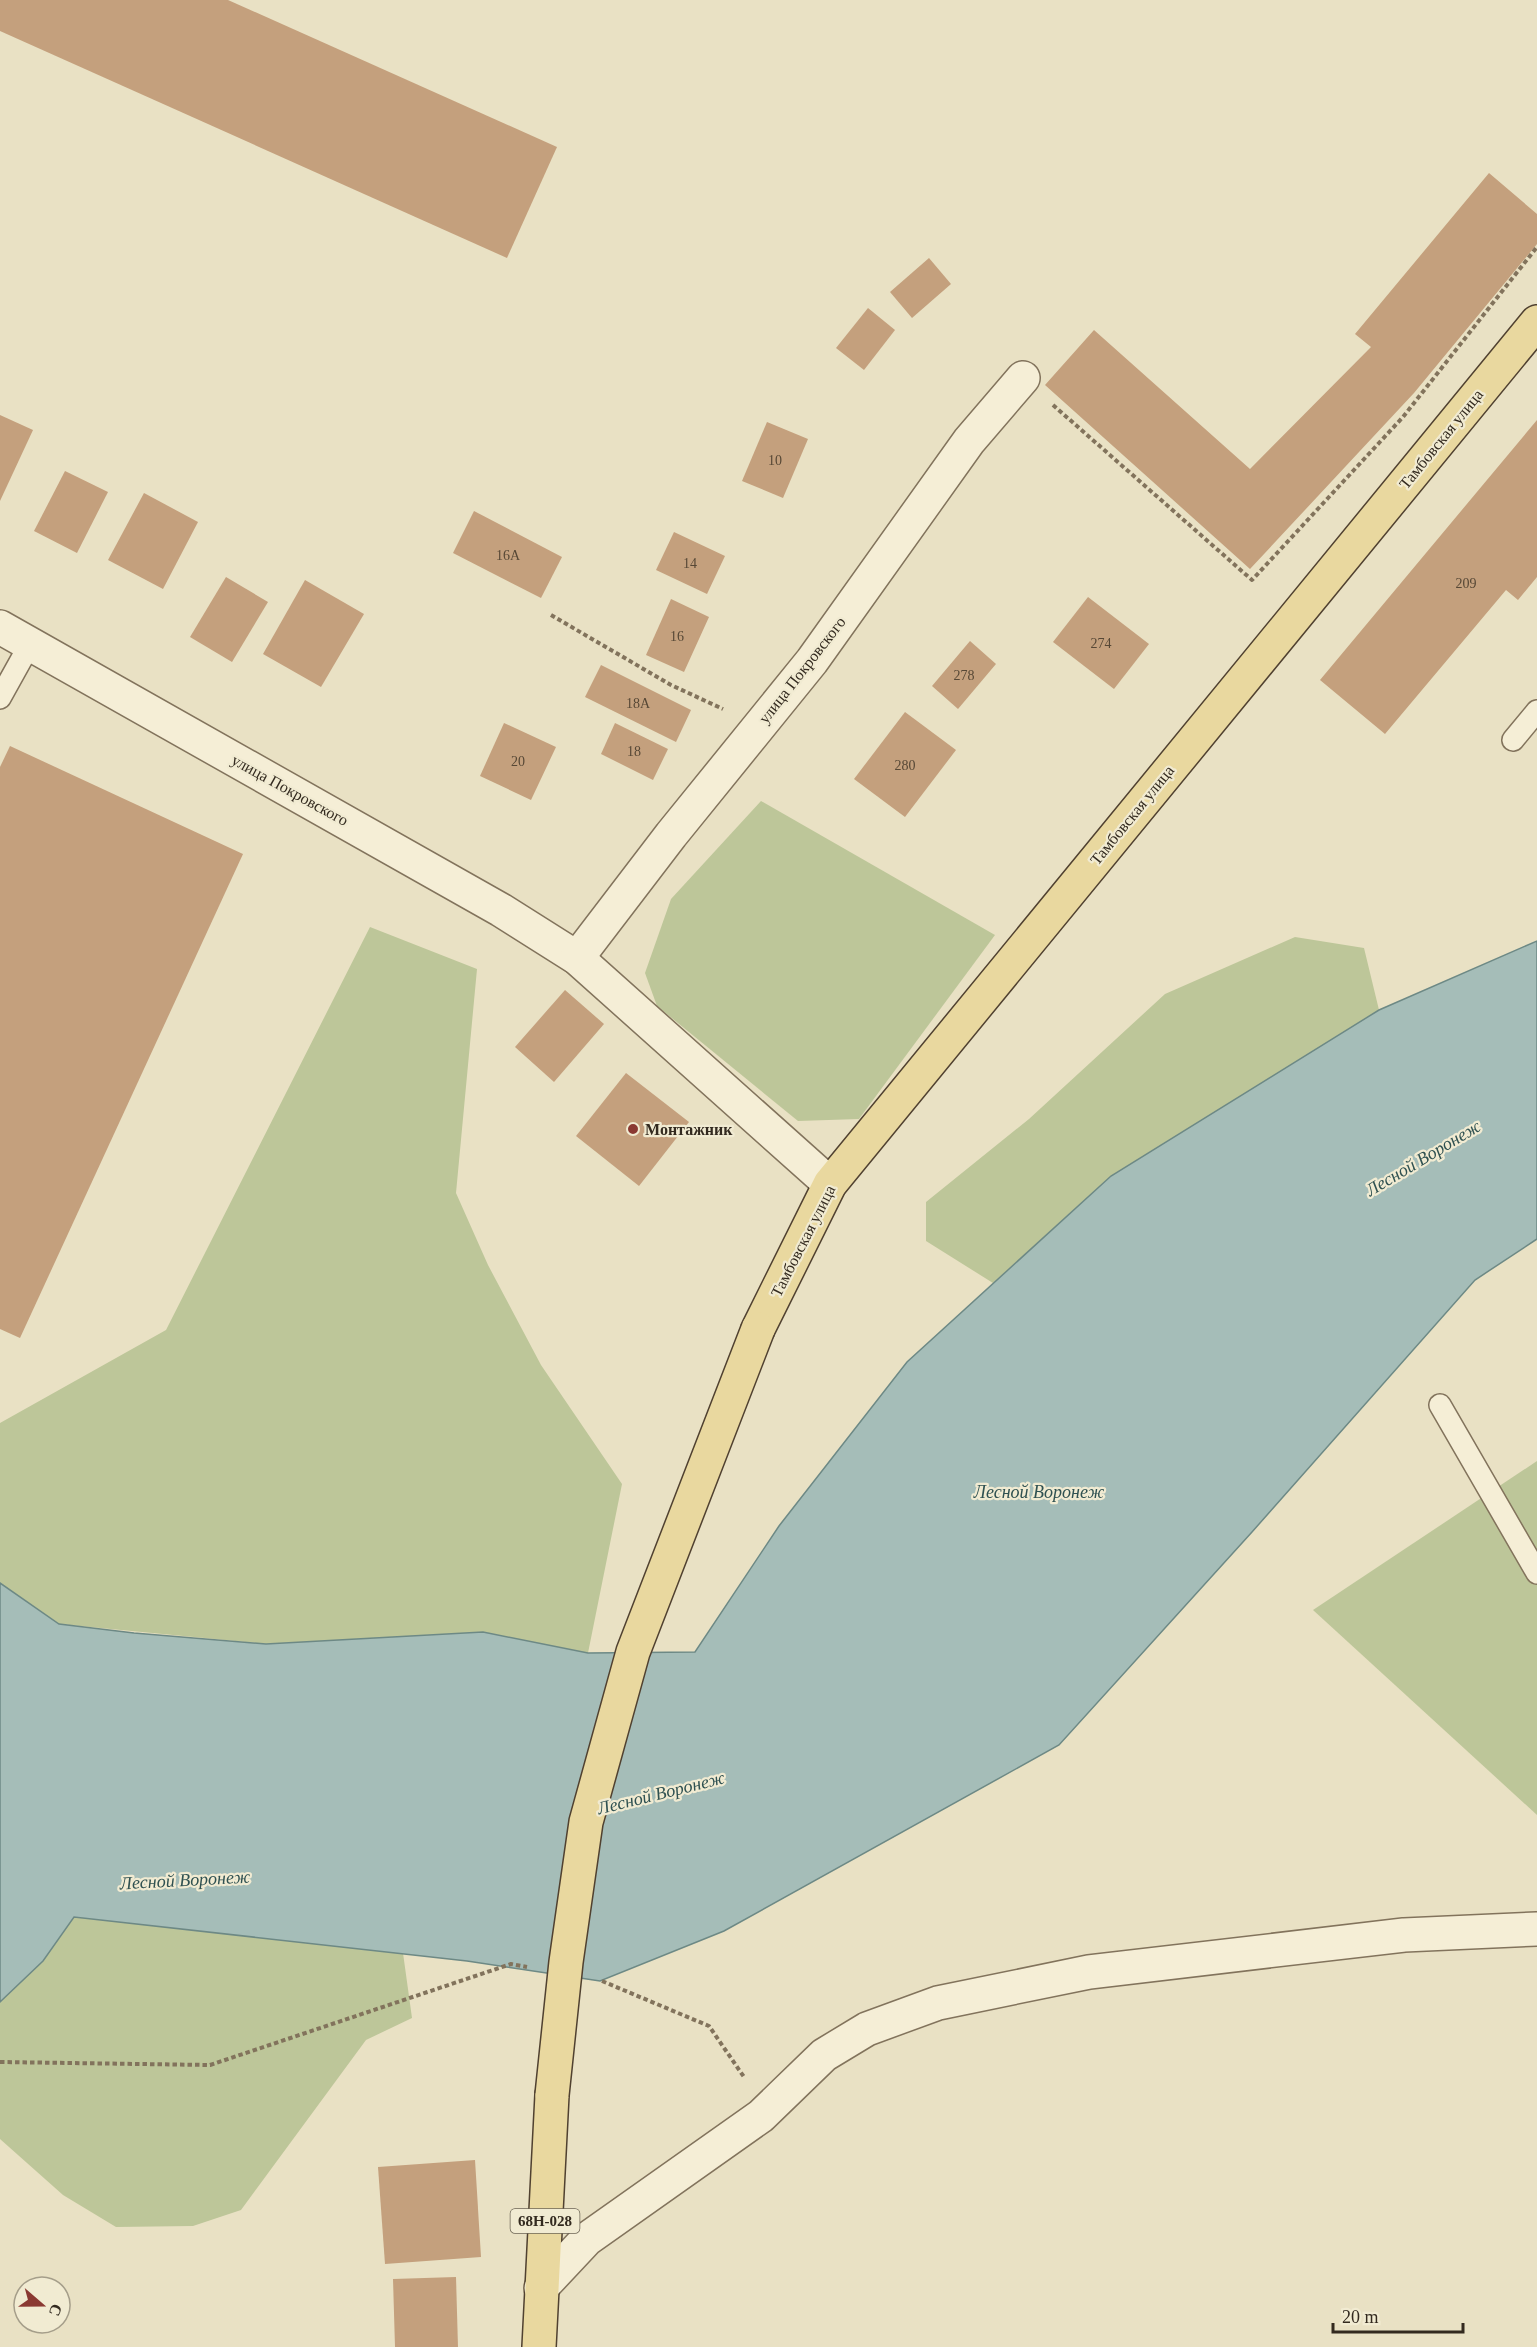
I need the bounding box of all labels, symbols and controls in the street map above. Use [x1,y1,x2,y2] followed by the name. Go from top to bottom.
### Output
[1396,386,1487,493] street label: Тамбовская улица
[768,453,782,468] house number: 10
[496,548,521,563] house number: 16А
[683,556,697,571] house number: 14
[1456,576,1477,591] house number: 209
[755,613,850,727] street label: улица Покровского
[670,629,684,644] house number: 16
[1091,636,1112,651] house number: 274
[954,668,975,683] house number: 278
[626,696,651,711] house number: 18А
[627,744,641,759] house number: 18
[228,751,351,830] street label: улица Покровского
[511,754,525,769] house number: 20
[895,758,916,773] house number: 280
[1087,762,1178,869] street label: Тамбовская улица
[1361,1116,1484,1201] water label: Лесной Воронеж
[645,1121,733,1138] place label: Монтажник
[626,1122,640,1136] marker: Монтажник
[768,1182,839,1300] street label: Тамбовская улица
[973,1482,1105,1502] water label: Лесной Воронеж
[594,1767,727,1819] water label: Лесной Воронеж
[118,1867,251,1893] water label: Лесной Воронеж
[510,2209,580,2233] road number: 68Н-028
[12,2275,72,2335] north arrow
[1333,2296,1464,2334] scale bar
[46,2302,66,2318] text: С
[1342,2307,1379,2327] text: 20 m

